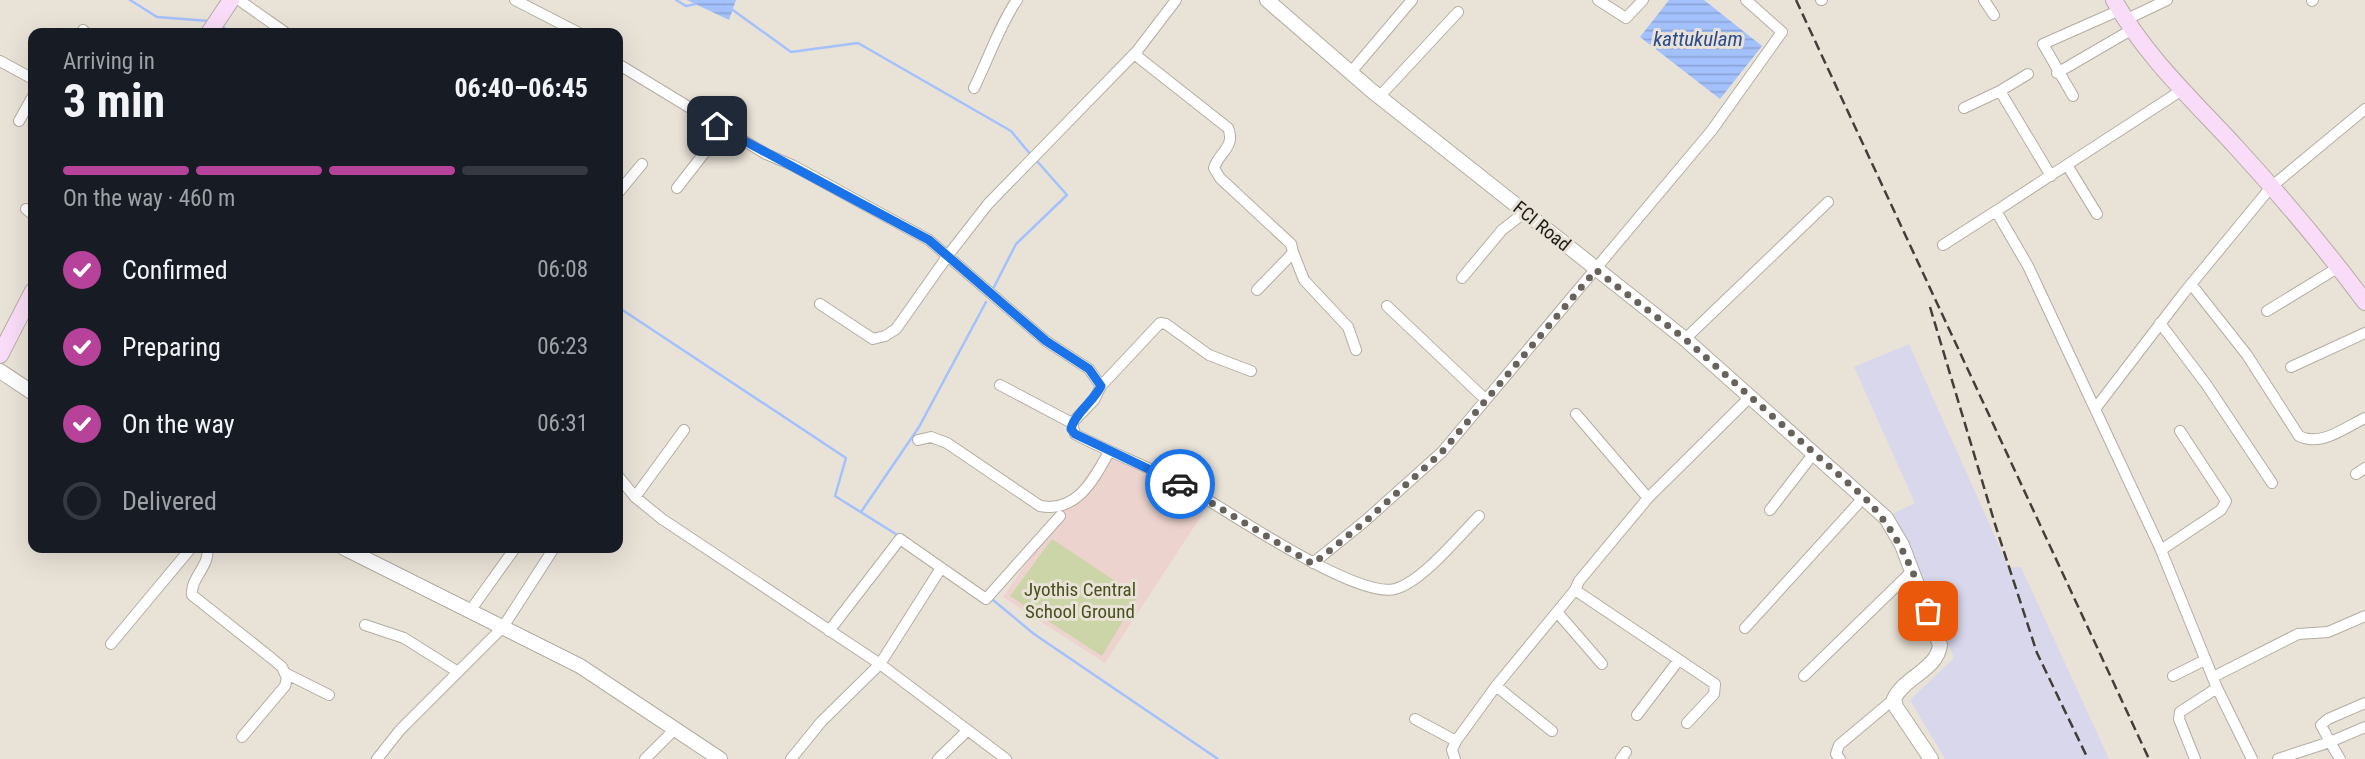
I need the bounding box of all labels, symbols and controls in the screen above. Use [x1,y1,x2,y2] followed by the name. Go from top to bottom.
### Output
[1653,27,1743,51] water label: kattukulam
[63,48,155,75] text: Arriving in
[454,73,588,103] text: 06:40–06:45
[63,74,165,128] text: 3 min
[687,96,747,156] pin
[698,107,736,145] icon: home
[63,185,235,212] text: On the way · 460 m
[1509,196,1575,256] street label: FCI Road
[63,251,101,289] icon: check
[122,255,228,285] text: Confirmed
[537,256,588,283] text: 06:08
[63,328,101,366] icon: check
[122,332,221,362] text: Preparing
[537,333,588,360] text: 06:23
[63,405,101,443] icon: check
[122,409,235,439] text: On the way
[537,410,588,437] text: 06:31
[1145,449,1215,519] courier
[1161,465,1199,503] icon: car
[122,486,217,516] text: Delivered
[1024,578,1136,623] park label: Jyothis Central School Ground
[1898,581,1958,641] pin
[1909,592,1947,630] icon: bag

